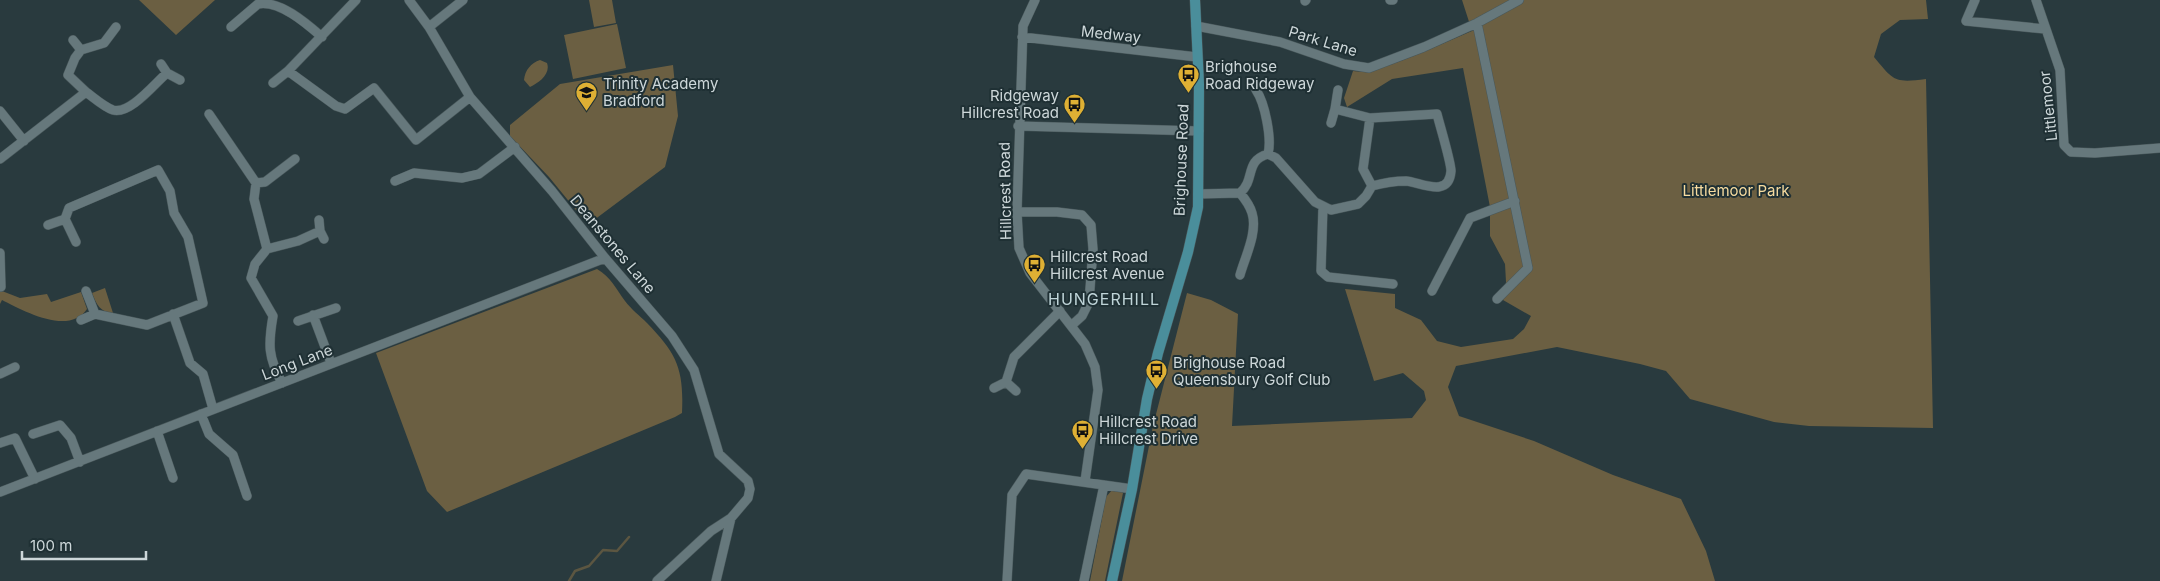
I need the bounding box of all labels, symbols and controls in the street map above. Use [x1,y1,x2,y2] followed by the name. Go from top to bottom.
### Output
[1080,21,1143,47] street label: Medway
[1286,22,1360,60] street label: Park Lane
[1205,57,1315,93] place label: Brighouse Road Ridgeway
[1177,63,1201,94] bus stop icon: Brighouse Road Ridgeway
[2035,69,2061,142] street label: Littlemoor
[603,74,719,110] place label: Trinity Academy Bradford
[575,80,599,111] school or university icon: Trinity Academy Bradford
[961,86,1060,122] place label: Ridgeway Hillcrest Road
[1063,92,1087,123] bus stop icon: Ridgeway Hillcrest Road
[1170,104,1192,216] street label: Brighouse Road
[995,142,1015,240] street label: Hillcrest Road
[1682,181,1790,200] park label: Littlemoor Park
[566,191,660,297] street label: Deanstones Lane
[1050,247,1165,283] place label: Hillcrest Road Hillcrest Avenue
[1022,253,1046,284] bus stop icon: Hillcrest Road Hillcrest Avenue
[1048,289,1160,309] district label: HUNGERHILL
[259,340,335,384] street label: Long Lane
[1173,353,1330,389] place label: Brighouse Road Queensbury Golf Club
[1145,359,1169,390] bus stop icon: Brighouse Road Queensbury Golf Club
[1099,412,1198,448] place label: Hillcrest Road Hillcrest Drive
[1071,418,1095,449] bus stop icon: Hillcrest Road Hillcrest Drive
[22,528,146,560] scale bar
[30,536,72,555] text: 100 m

